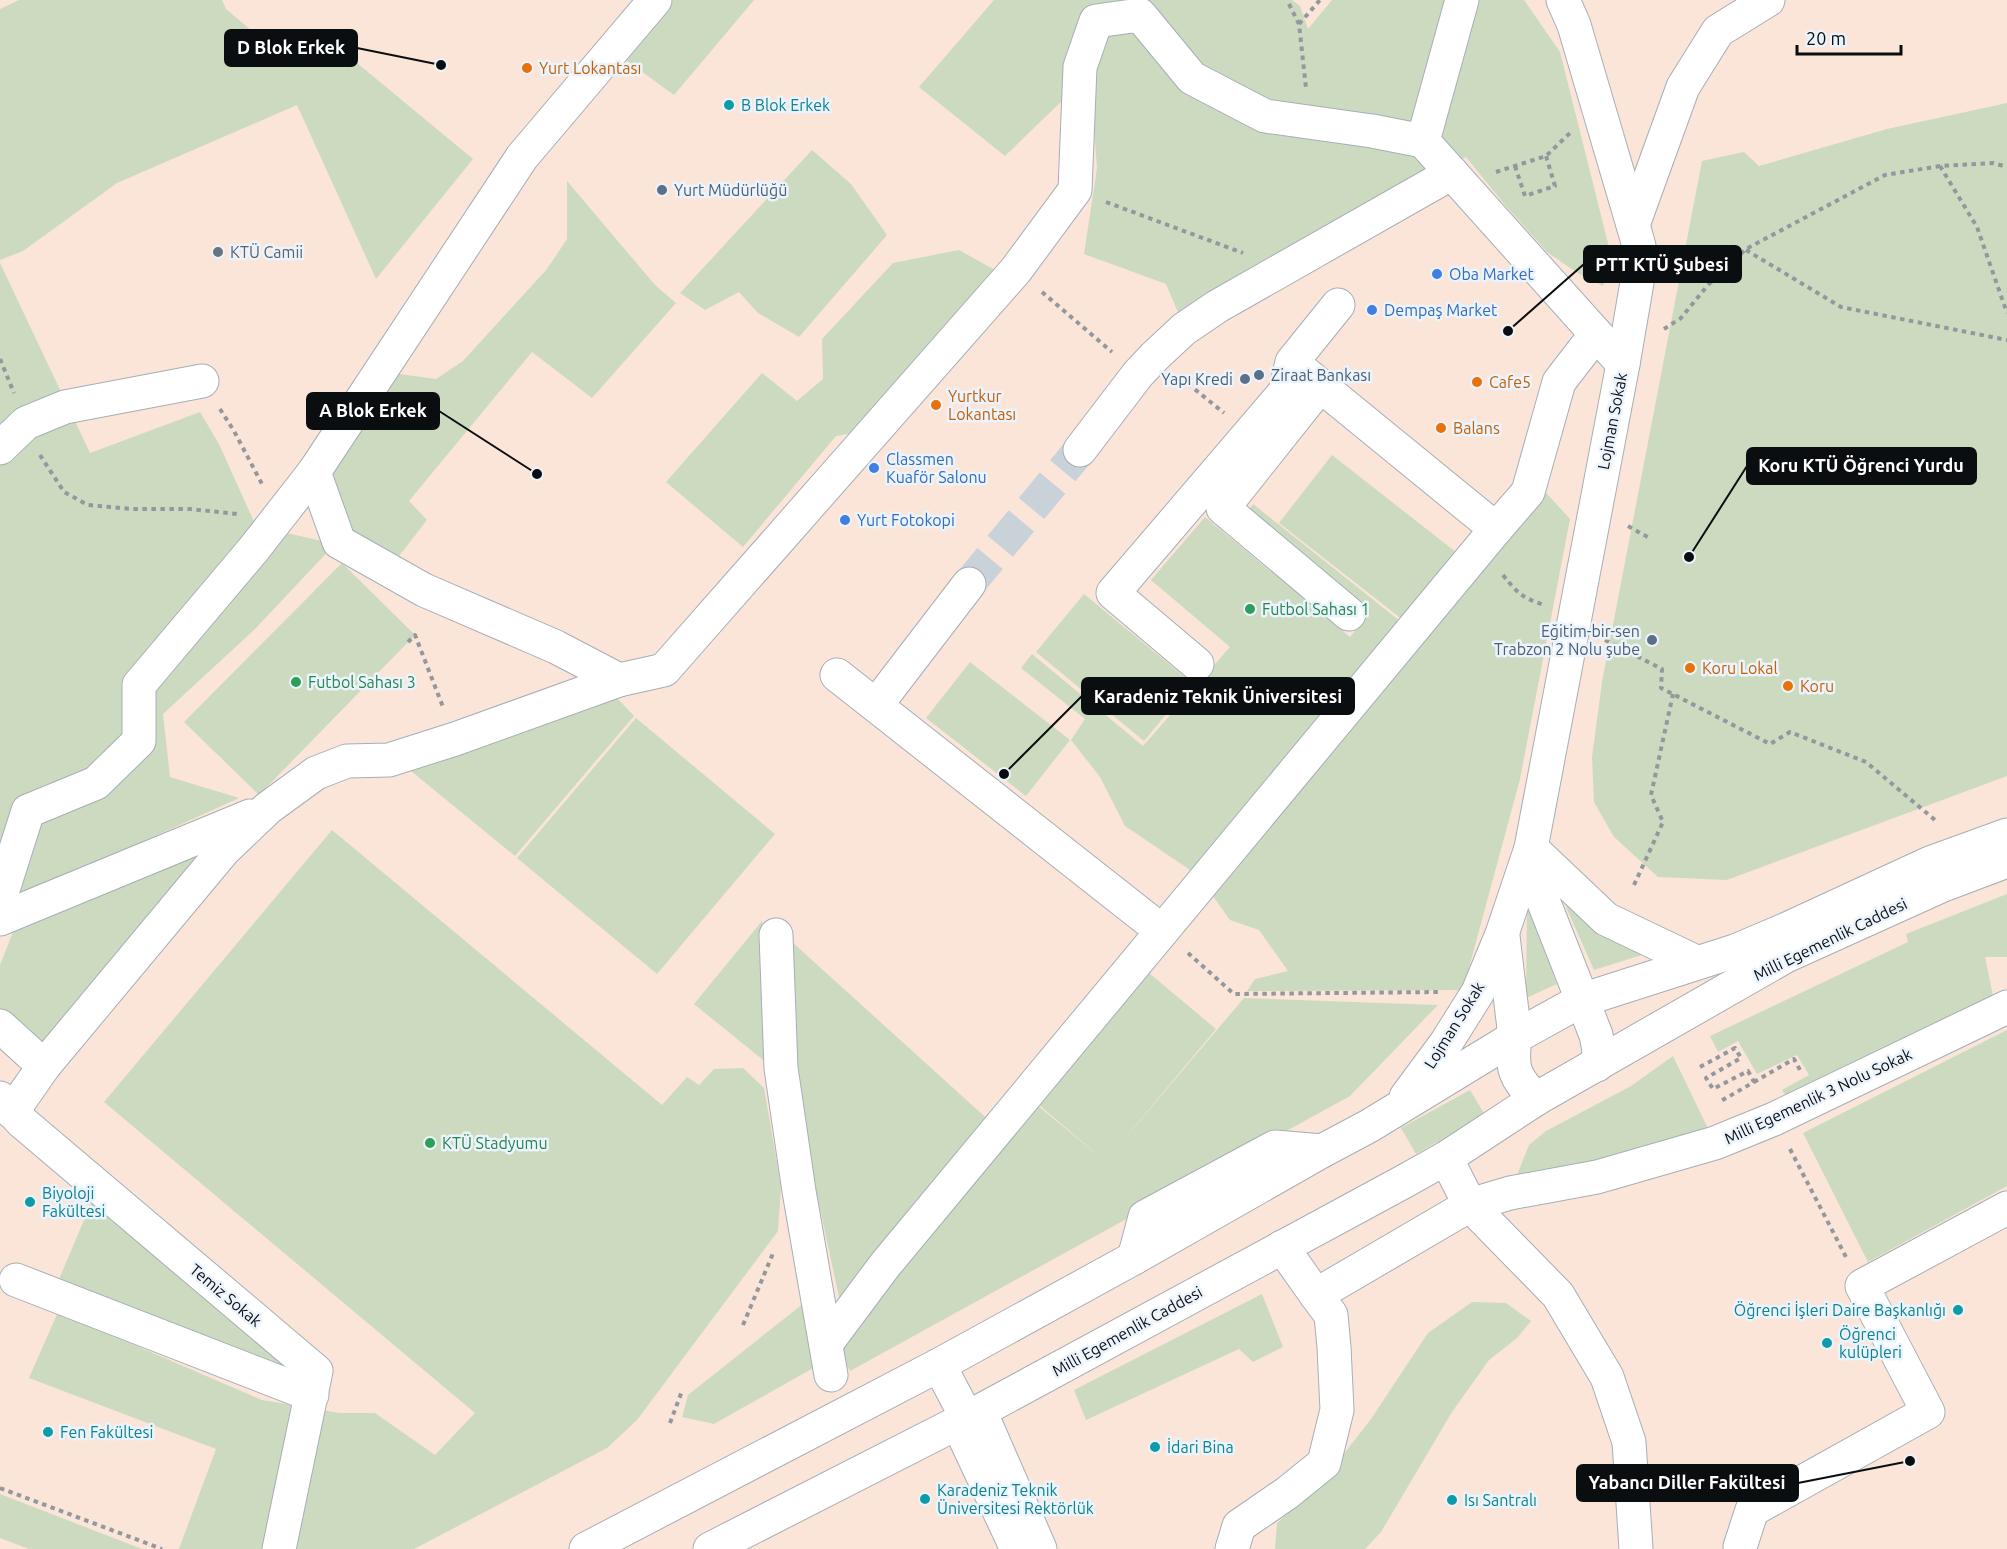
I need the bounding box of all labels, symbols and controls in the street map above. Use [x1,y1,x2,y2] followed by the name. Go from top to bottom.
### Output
[1797,18,1900,56] scale bar
[1806,28,1846,48] text: 20 m
[225,30,357,66] callout: D Blok Erkek
[237,37,345,57] text: D Blok Erkek
[539,59,641,77] place label: Yurt Lokantası
[520,61,534,75] marker: Yurt Lokantası
[741,96,830,114] place label: B Blok Erkek
[722,98,736,112] marker: B Blok Erkek
[674,181,787,199] place label: Yurt Müdürlüğü
[655,183,669,197] marker: Yurt Müdürlüğü
[230,243,303,261] place label: KTÜ Camii
[211,245,225,259] marker: KTÜ Camii
[1584,246,1741,282] callout: PTT KTÜ Şubesi
[1595,254,1729,275] text: PTT KTÜ Şubesi
[1449,265,1534,283] place label: Oba Market
[1430,267,1444,281] marker: Oba Market
[1384,301,1498,319] place label: Dempaş Market
[1365,303,1379,317] marker: Dempaş Market
[1271,366,1371,384] place label: Ziraat Bankası
[1252,368,1266,382] marker: Ziraat Bankası
[1161,370,1233,388] place label: Yapı Kredi
[1594,371,1630,471] street label: Lojman Sokak
[1238,372,1252,386] marker: Yapı Kredi
[1489,373,1531,391] place label: Cafe5
[1470,375,1484,389] marker: Cafe5
[948,387,1016,423] place label: Yurtkur Lokantası
[307,393,439,429] callout: A Blok Erkek
[929,398,943,412] marker: Yurtkur Lokantası
[319,400,427,420] text: A Blok Erkek
[1453,419,1500,437] place label: Balans
[1434,421,1448,435] marker: Balans
[1747,448,1976,484] callout: Koru KTÜ Öğrenci Yurdu
[886,450,987,486] place label: Classmen Kuaför Salonu
[1758,455,1964,475] text: Koru KTÜ Öğrenci Yurdu
[867,461,881,475] marker: Classmen Kuaför Salonu
[857,511,955,529] place label: Yurt Fotokopi
[838,513,852,527] marker: Yurt Fotokopi
[1262,600,1370,618] place label: Futbol Sahası 1
[1243,602,1257,616] marker: Futbol Sahası 1
[1494,622,1640,658] place label: Eğitim-bir-sen Trabzon 2 Nolu şube
[1645,633,1659,647] marker: Eğitim-bir-sen Trabzon 2 Nolu şube
[1702,659,1778,677] place label: Koru Lokal
[1683,661,1697,675] marker: Koru Lokal
[308,673,416,691] place label: Futbol Sahası 3
[289,675,303,689] marker: Futbol Sahası 3
[1800,677,1834,695] place label: Koru
[1082,678,1354,714] callout: Karadeniz Teknik Üniversitesi
[1781,679,1795,693] marker: Koru
[1094,686,1342,706] text: Karadeniz Teknik Üniversitesi
[1750,894,1910,984] street label: Milli Egemenlik Caddesi
[1420,979,1488,1071] street label: Lojman Sokak
[1721,1045,1915,1147] street label: Milli Egemenlik 3 Nolu Sokak
[442,1134,548,1152] place label: KTÜ Stadyumu
[423,1136,437,1150] marker: KTÜ Stadyumu
[42,1184,105,1220] place label: Biyoloji Fakültesi
[23,1195,37,1209] marker: Biyoloji Fakültesi
[187,1260,265,1330] street label: Temiz Sokak
[1049,1282,1205,1380] street label: Milli Egemenlik Caddesi
[1734,1301,1946,1319] place label: Öğrenci İşleri Daire Başkanlığı
[1951,1303,1965,1317] marker: Öğrenci İşleri Daire Başkanlığı
[1839,1325,1902,1361] place label: Öğrenci kulüpleri
[1820,1336,1834,1350] marker: Öğrenci kulüpleri
[60,1423,153,1441] place label: Fen Fakültesi
[41,1425,55,1439] marker: Fen Fakültesi
[1167,1438,1234,1456] place label: İdari Bina
[1148,1440,1162,1454] marker: İdari Bina
[1577,1465,1798,1501] callout: Yabancı Diller Fakültesi
[1588,1472,1786,1492] text: Yabancı Diller Fakültesi
[937,1481,1094,1517] place label: Karadeniz Teknik Üniversitesi Rektörlük
[1464,1491,1537,1509] place label: Isı Santralı
[918,1492,932,1506] marker: Karadeniz Teknik Üniversitesi Rektörlük
[1445,1493,1459,1507] marker: Isı Santralı

